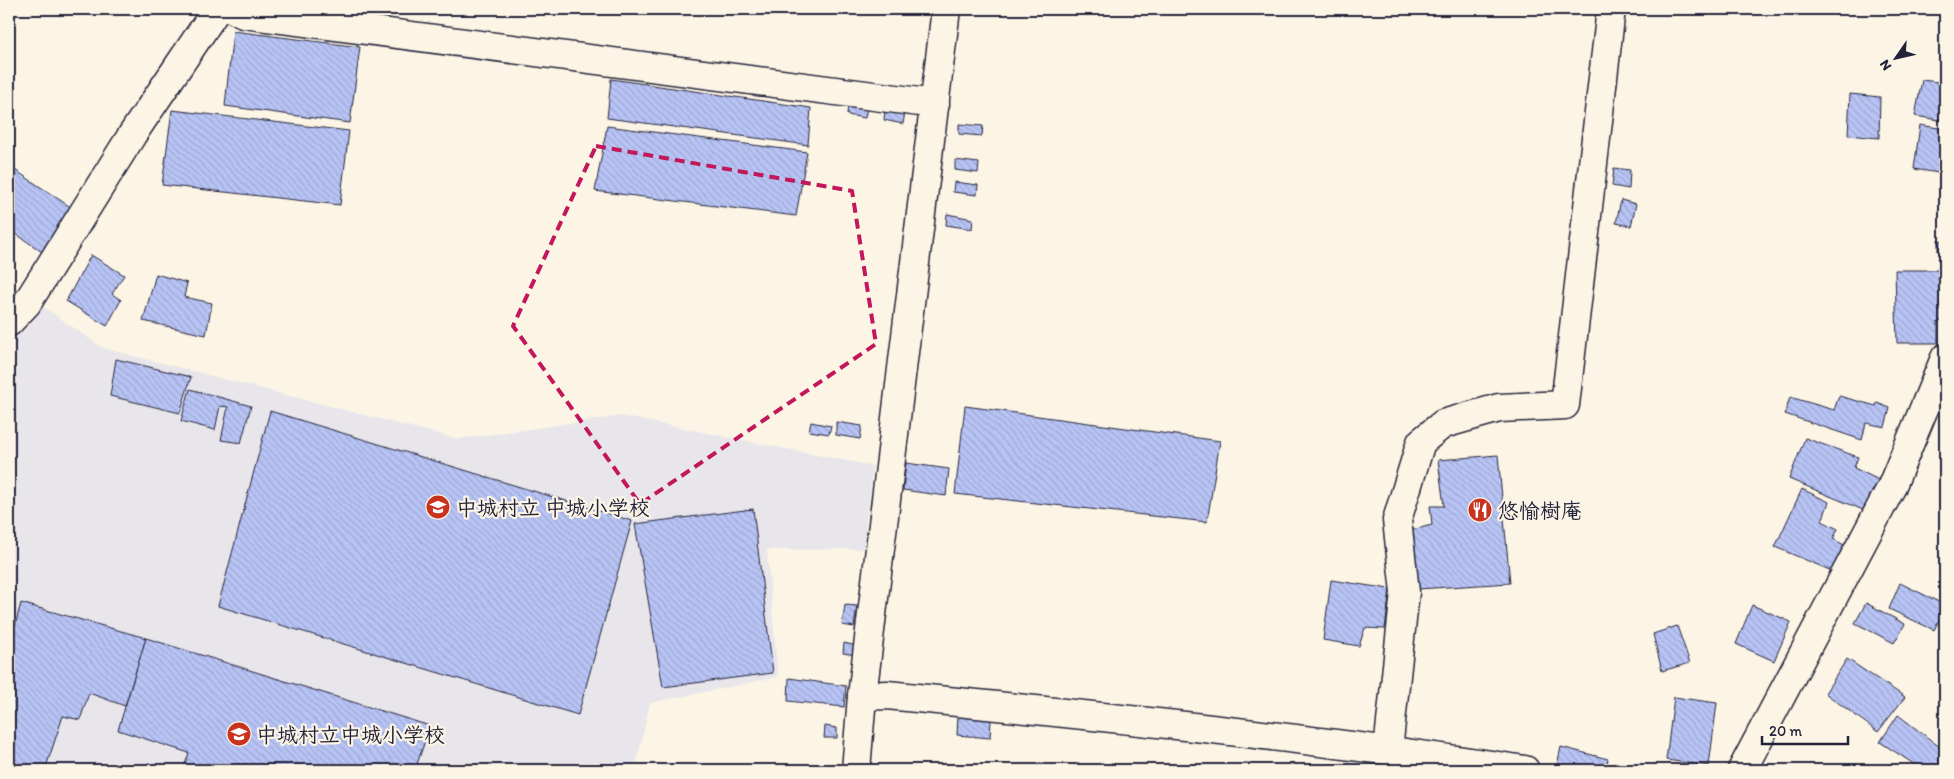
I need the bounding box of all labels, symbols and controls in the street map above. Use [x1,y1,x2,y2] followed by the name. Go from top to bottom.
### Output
[1872,32,1922,82] north arrow
[1876,56,1895,74] text: N
[425,494,451,520] school or university icon: 中城村立 中城小学校
[456,495,650,520] place label: 中城村立 中城小学校
[1467,497,1493,523] restaurant icon: 悠愉樹庵
[1498,498,1582,523] place label: 悠愉樹庵
[1762,714,1848,746] scale bar
[226,721,252,747] school or university icon: 中城村立中城小学校
[256,722,445,747] place label: 中城村立中城小学校
[1769,722,1803,740] text: 20 m

